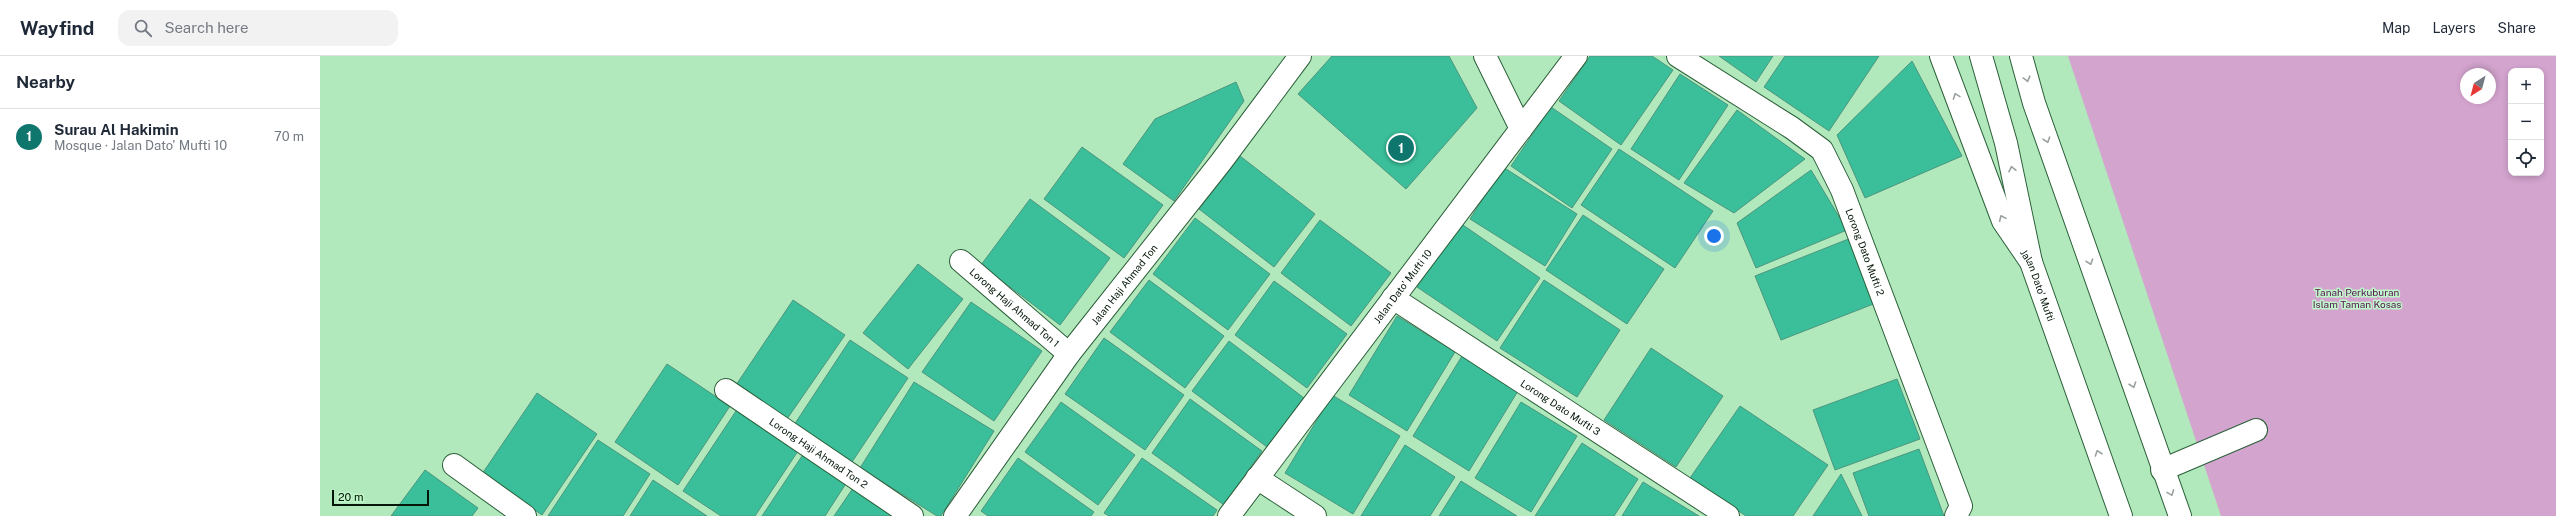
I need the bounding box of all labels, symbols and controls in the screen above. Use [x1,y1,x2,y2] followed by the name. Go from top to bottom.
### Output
[118,10,398,46] search box
[20,17,94,39] text: Wayfind
[132,17,154,39] icon: search
[164,19,249,36] text: Search here
[2382,20,2410,36] text: Map
[2432,20,2476,36] text: Layers
[2498,20,2536,36] text: Share
[2460,68,2496,104] north arrow
[2508,68,2544,176] map controls
[2508,68,2544,104] button: +
[16,72,75,92] text: Nearby
[2023,76,2031,83] one-way arrow
[1952,93,1960,100] one-way arrow
[2508,104,2544,140] button: −
[54,121,179,138] text: Surau Al Hakimin
[26,129,32,144] text: 1
[274,129,304,144] text: 70 m
[1388,133,1414,163] pin: 1
[2042,136,2050,143] one-way arrow
[54,138,227,153] text: Mosque · Jalan Dato' Mufti 10
[2508,140,2544,176] button: locate
[2008,166,2016,172] one-way arrow
[1843,207,1887,297] street label: Lorong Dato Mufti 2
[1999,214,2007,222] one-way arrow
[1704,226,1724,246] your location
[1089,242,1160,327] street label: Jalan Haji Ahmad Ton
[1371,247,1434,325] street label: Jalan Dato' Mufti 10
[2018,247,2058,323] street label: Jalan Dato' Mufti
[2085,259,2093,266] one-way arrow
[967,265,1062,349] street label: Lorong Haji Ahmad Ton 1
[2313,286,2401,310] park label: Tanah Perkuburan Islam Taman Kosas
[1519,377,1603,437] street label: Lorong Dato Mufti 3
[2128,381,2136,388] one-way arrow
[767,415,870,490] street label: Lorong Haji Ahmad Ton 2
[2095,449,2103,456] one-way arrow
[332,488,429,507] scale bar
[2167,489,2175,496] one-way arrow
[338,491,363,503] text: 20 m

